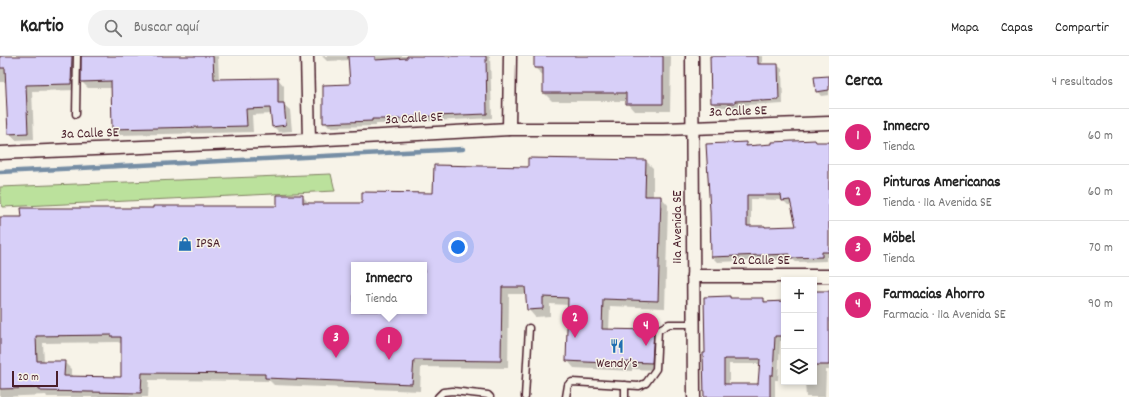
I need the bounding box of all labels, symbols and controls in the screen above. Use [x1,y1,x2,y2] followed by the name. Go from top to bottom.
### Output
[88,10,368,46] search box
[20,14,64,41] text: Kartio
[102,17,124,39] icon: search
[134,17,199,39] text: Buscar aquí
[951,18,979,38] text: Mapa
[1001,18,1033,38] text: Capas
[1055,18,1109,38] text: Compartir
[845,70,882,94] text: Cerca
[1052,73,1113,92] text: 4 resultados
[709,101,768,123] street label: 3a Calle SE
[385,107,444,131] street label: 3a Calle SE
[883,116,930,138] text: Inmecro
[61,123,120,145] street label: 3a Calle SE
[857,127,859,146] text: 1
[1088,127,1113,146] text: 60 m
[883,138,915,157] text: Tienda
[883,172,1001,194] text: Pinturas Americanas
[855,183,861,202] text: 2
[1088,183,1113,202] text: 60 m
[668,190,688,264] street label: 11a Avenida SE
[883,194,992,213] text: Tienda · 11a Avenida SE
[883,228,915,250] text: Möbel
[196,234,221,254] place label: IPSA
[177,236,193,252] shop icon: IPSA
[448,237,468,257] your location
[855,239,861,258] text: 3
[1089,239,1113,258] text: 70 m
[883,250,915,269] text: Tienda
[732,251,791,271] street label: 2a Calle SE
[351,262,427,314] popup
[366,268,412,290] text: Inmecro
[781,277,817,385] map controls
[781,277,817,313] button: +
[883,284,985,306] text: Farmacias Ahorro
[366,290,397,309] text: Tienda
[855,295,861,314] text: 4
[1088,295,1113,314] text: 90 m
[562,305,588,338] pin: 2
[883,306,1006,325] text: Farmacia · 11a Avenida SE
[633,313,659,346] pin: 4
[781,313,817,349] button: −
[323,325,349,358] pin: 3
[376,327,402,360] pin: 1
[609,338,625,354] restaurant icon: Wendy’s
[781,349,817,385] button: layers
[596,354,638,374] place label: Wendy’s
[12,369,58,388] scale bar
[18,370,39,386] text: 20 m

